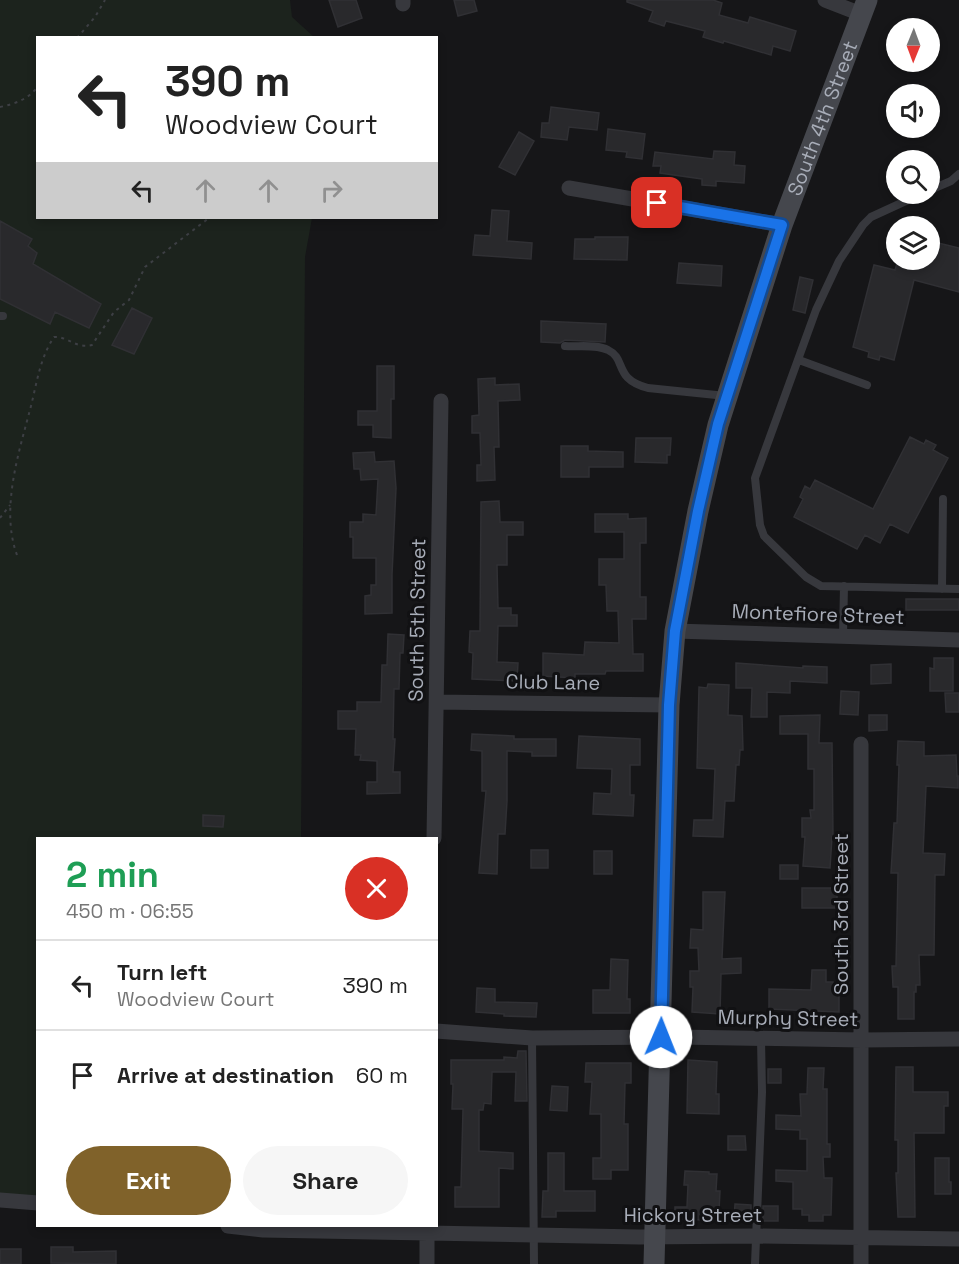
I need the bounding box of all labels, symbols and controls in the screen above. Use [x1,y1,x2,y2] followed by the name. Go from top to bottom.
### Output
[886,18,940,72] north arrow
[886,18,940,270] map controls
[781,37,863,199] street label: South 4th Street
[165,55,290,108] text: 390 m
[66,60,144,138] icon: left
[886,84,940,138] button: sound
[165,107,378,142] text: Woodview Court
[886,150,940,204] button: search
[126,174,159,207] icon: left
[189,174,222,207] icon: ahead
[252,174,285,207] icon: ahead
[315,174,348,207] icon: right
[631,177,682,228] pin
[640,186,673,219] icon: arrive
[886,216,940,270] button: layers
[403,538,431,702] street label: South 5th Street
[731,598,905,630] street label: Montefiore Street
[506,668,600,696] street label: Club Lane
[828,833,854,995] street label: South 3rd Street
[66,852,159,898] text: 2 min
[345,857,408,920] button: close
[66,898,194,924] text: 450 m · 06:55
[117,958,207,986] text: Turn left
[66,969,99,1002] icon: left
[343,971,408,999] text: 390 m
[117,986,275,1012] text: Woodview Court
[718,1004,858,1032] street label: Murphy Street
[629,1005,693,1069] position arrow
[66,1059,99,1092] icon: arrive
[117,1061,334,1089] text: Arrive at destination
[356,1061,408,1089] text: 60 m
[66,1146,231,1215] button: Exit
[243,1146,408,1215] button: Share
[624,1202,762,1228] street label: Hickory Street

